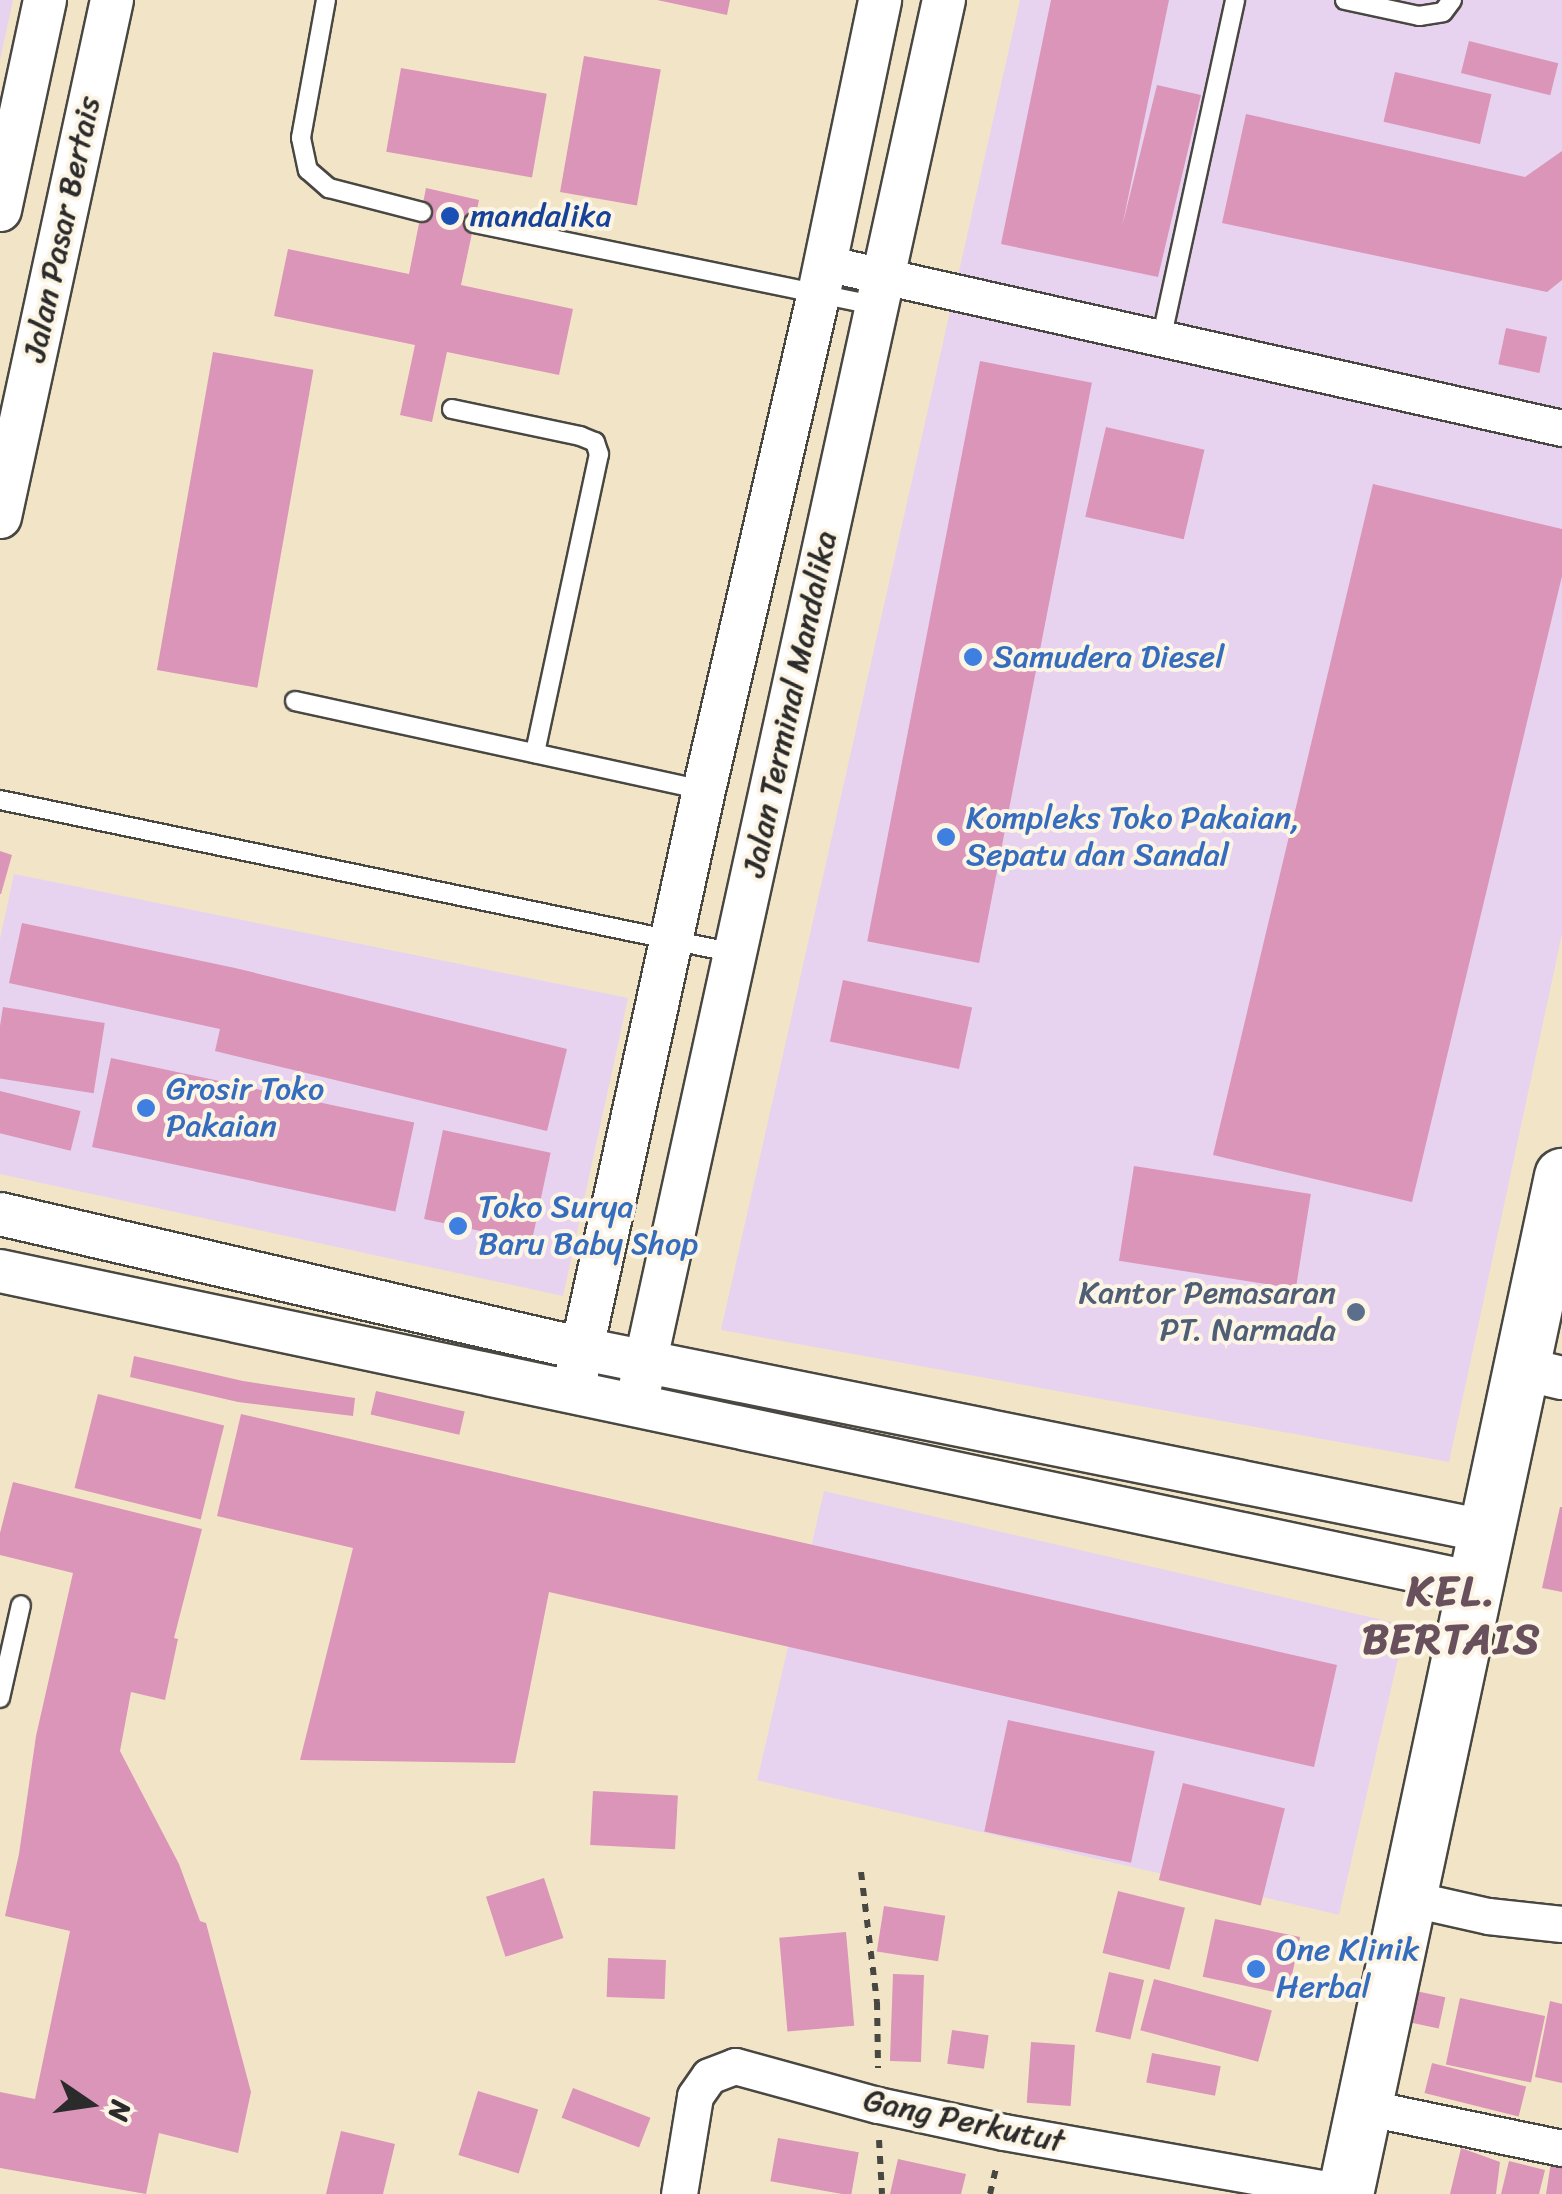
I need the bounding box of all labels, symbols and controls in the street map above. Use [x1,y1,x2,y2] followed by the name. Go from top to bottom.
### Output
[15,92,109,366] street label: Jalan Pasar Bertais
[470,197,612,235] place label: mandalika
[439,205,461,227] marker: mandalika
[734,527,846,881] street label: Jalan Terminal Mandalika
[993,638,1224,676] place label: Samudera Diesel
[962,646,984,668] marker: Samudera Diesel
[966,800,1301,875] place label: Kompleks Toko Pakaian, Sepatu dan Sandal
[935,826,957,848] marker: Kompleks Toko Pakaian, Sepatu dan Sandal
[166,1071,325,1146] place label: Grosir Toko Pakaian
[135,1097,157,1119] marker: Grosir Toko Pakaian
[478,1189,702,1264] place label: Toko Surya Baru Baby Shop
[447,1215,469,1237] marker: Toko Surya Baru Baby Shop
[1078,1275,1336,1350] place label: Kantor Pemasaran PT. Narmada
[1345,1301,1367,1323] marker: Kantor Pemasaran PT. Narmada
[1365,1566,1539,1664] district label: KEL. BERTAIS
[1276,1932,1419,2007] place label: One Klinik Herbal
[1245,1958,1267,1980] marker: One Klinik Herbal
[40,2054,140,2154] north arrow
[860,2081,1068,2161] street label: Gang Perkutut
[94,2096,146,2126] text: N

